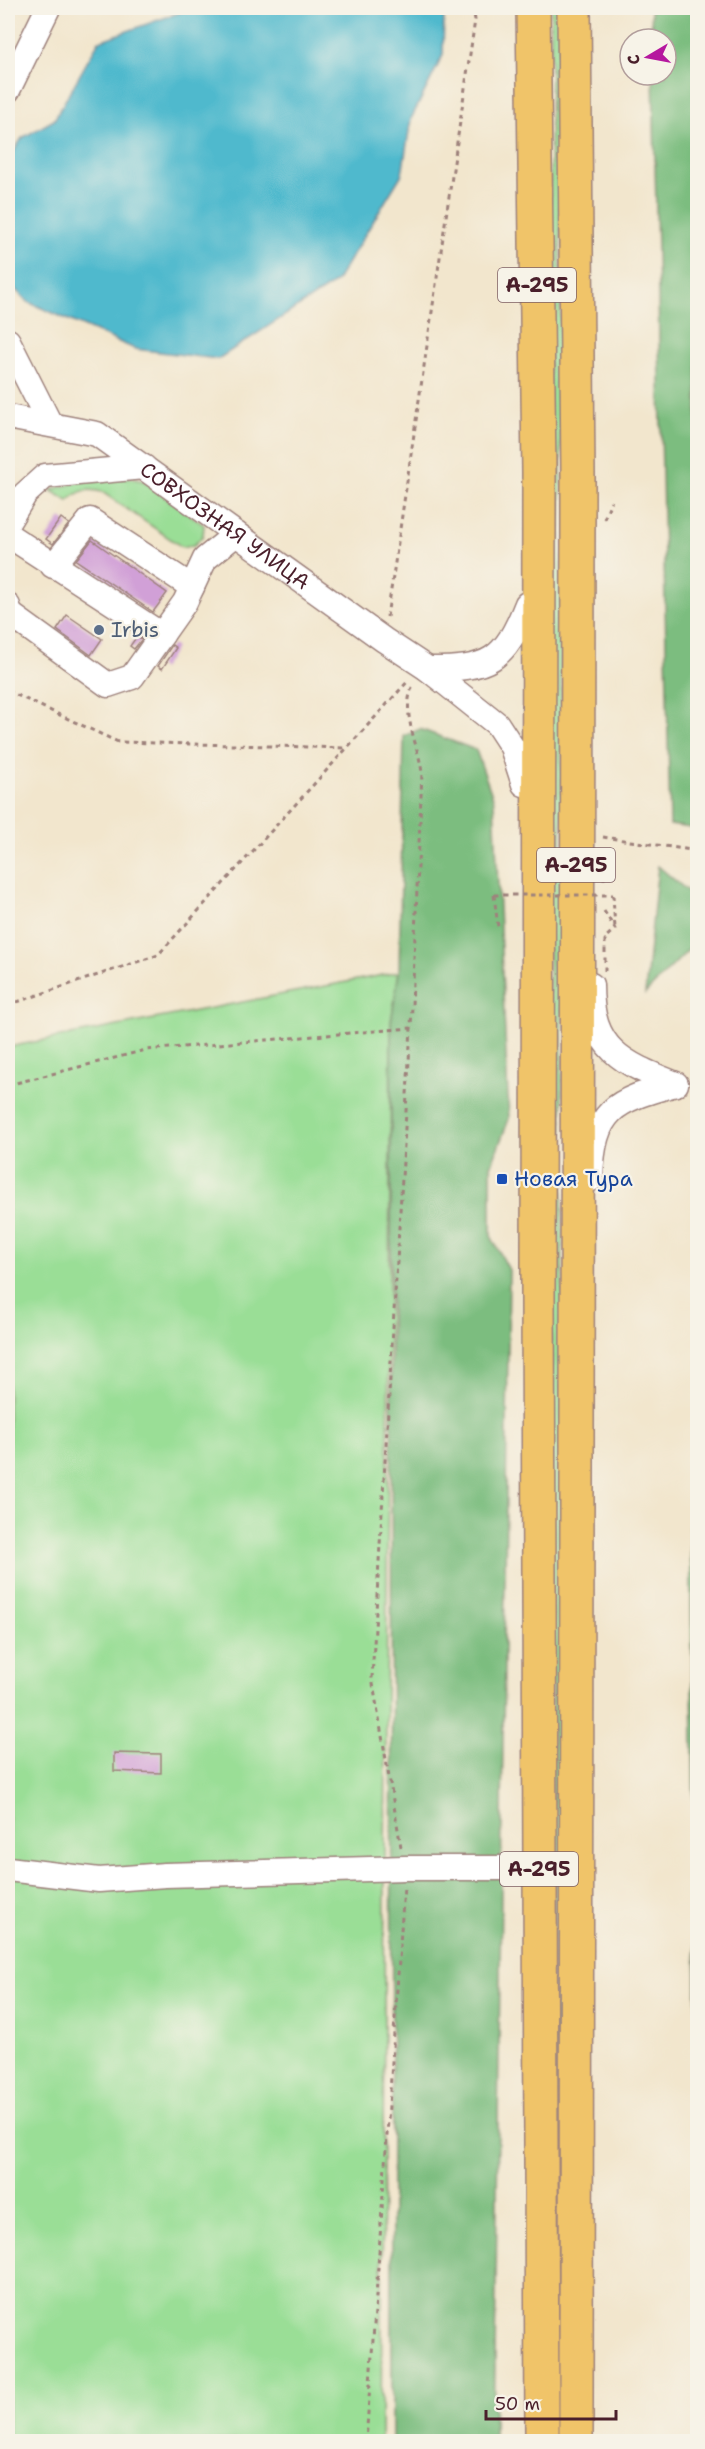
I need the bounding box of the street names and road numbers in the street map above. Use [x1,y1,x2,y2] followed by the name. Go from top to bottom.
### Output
[498,268,576,302] road number: А-295
[134,455,315,596] street label: СОВХОЗНАЯ УЛИЦА
[537,848,615,882] road number: А-295
[500,1852,578,1886] road number: А-295

